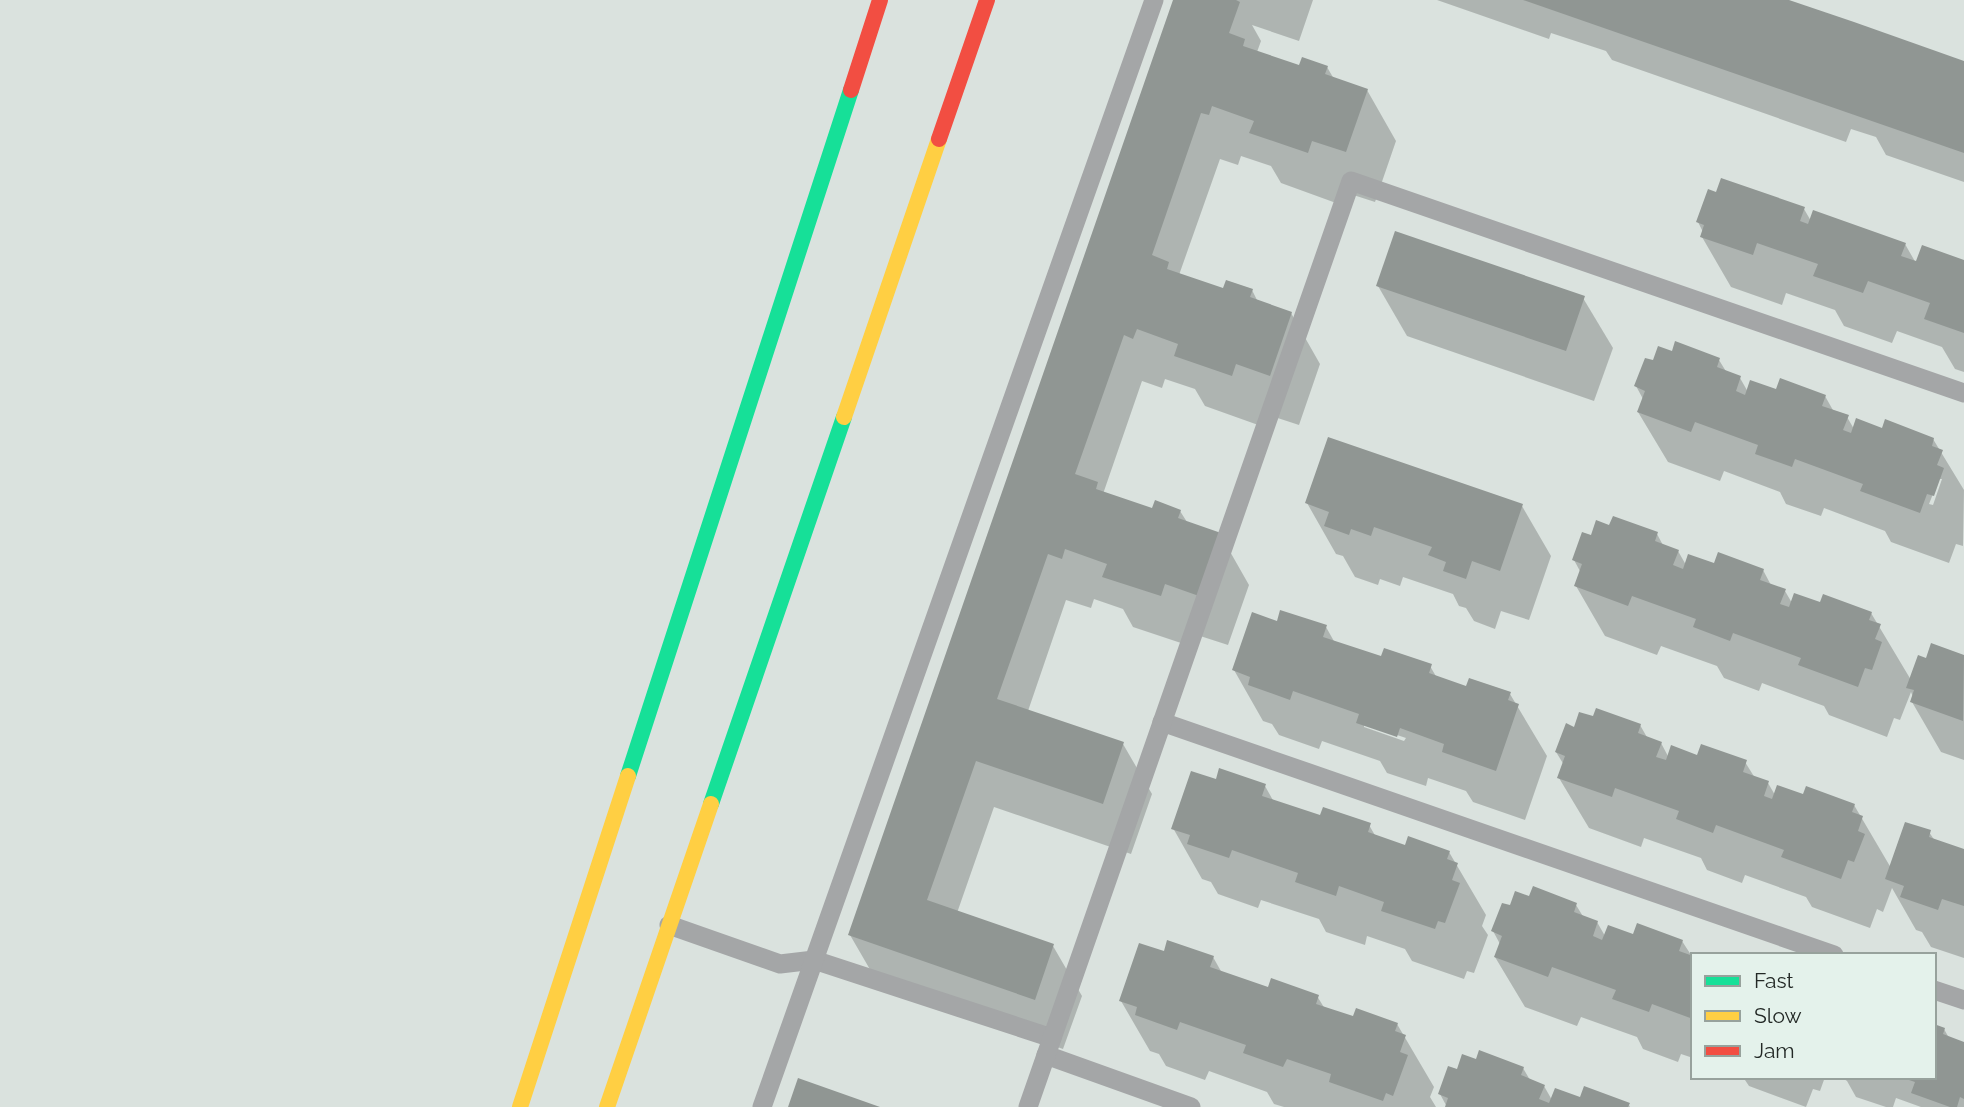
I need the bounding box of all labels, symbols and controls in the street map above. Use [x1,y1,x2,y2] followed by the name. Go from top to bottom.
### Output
[1691,953,1936,1079] legend
[1754,968,1794,993] text: Fast
[1754,1003,1802,1028] text: Slow
[1754,1038,1795,1063] text: Jam

